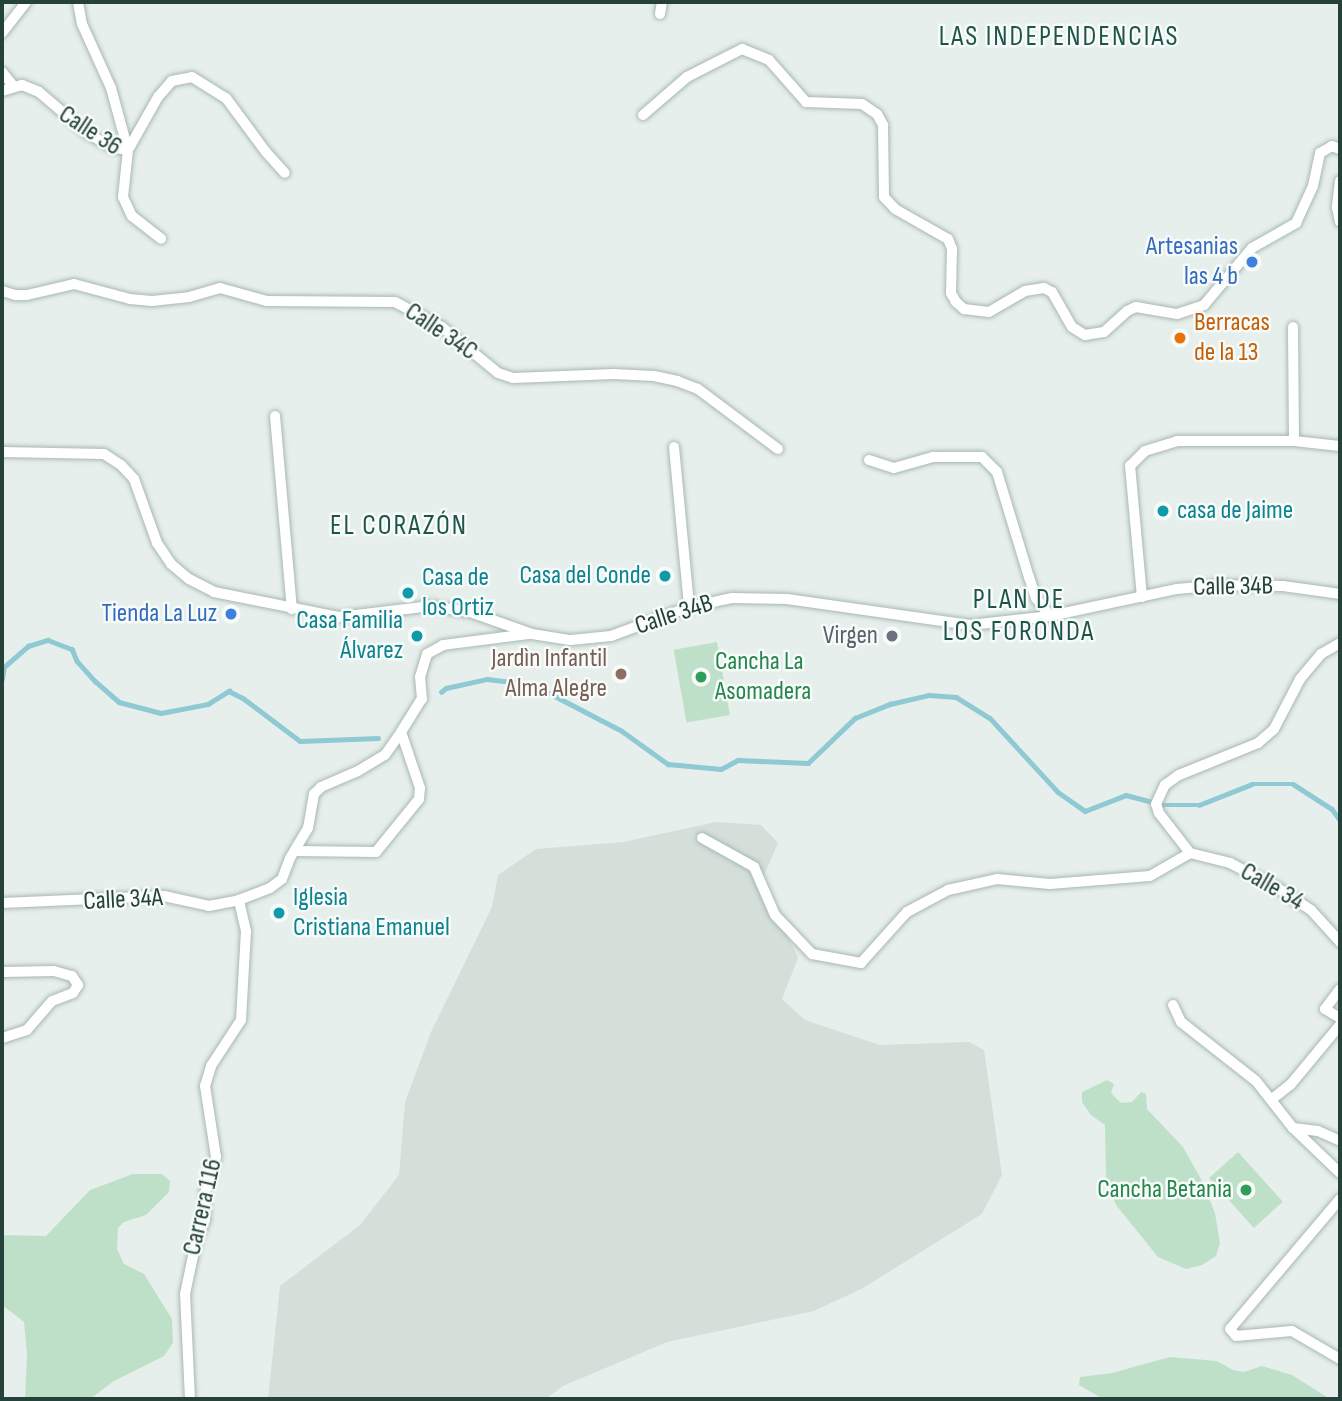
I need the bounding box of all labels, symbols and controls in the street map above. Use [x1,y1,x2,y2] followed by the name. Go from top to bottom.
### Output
[941,20,1177,54] district label: LAS INDEPENDENCIAS
[53,99,127,163] street label: Calle 36
[1146,231,1238,292] place label: Artesanias las 4 b
[1244,254,1260,270] marker: Artesanias las 4 b
[399,296,483,368] street label: Calle 34C
[1194,307,1270,368] place label: Berracas de la 13
[1172,330,1188,346] marker: Berracas de la 13
[1177,495,1293,527] place label: casa de Jaime
[1155,503,1171,519] marker: casa de Jaime
[331,509,467,543] district label: EL CORAZÓN
[520,560,651,592] place label: Casa del Conde
[422,562,494,624] place label: Casa de los Ortiz
[657,568,673,584] marker: Casa del Conde
[1193,571,1273,603] street label: Calle 34B
[944,583,1094,649] district label: PLAN DE LOS FORONDA
[400,585,416,601] marker: Casa de los Ortiz
[631,588,717,642] street label: Calle 34B
[101,598,217,630] place label: Tienda La Luz
[296,605,403,666] place label: Casa Familia Álvarez
[223,606,239,622] marker: Tienda La Luz
[823,620,878,652] place label: Virgen
[409,628,425,644] marker: Casa Familia Álvarez
[884,628,900,644] marker: Virgen
[491,643,607,704] place label: Jardìn Infantil Alma Alegre
[715,646,811,708] place label: Cancha La Asomadera
[613,666,629,682] marker: Jardìn Infantil Alma Alegre
[693,669,709,685] marker: Cancha La Asomadera
[1235,856,1309,918] street label: Calle 34
[83,882,163,918] street label: Calle 34A
[293,882,450,944] place label: Iglesia Cristiana Emanuel
[271,905,287,921] marker: Iglesia Cristiana Emanuel
[177,1156,229,1258] street label: Carrera 116
[1097,1174,1232,1206] place label: Cancha Betania
[1238,1182,1254,1198] marker: Cancha Betania

